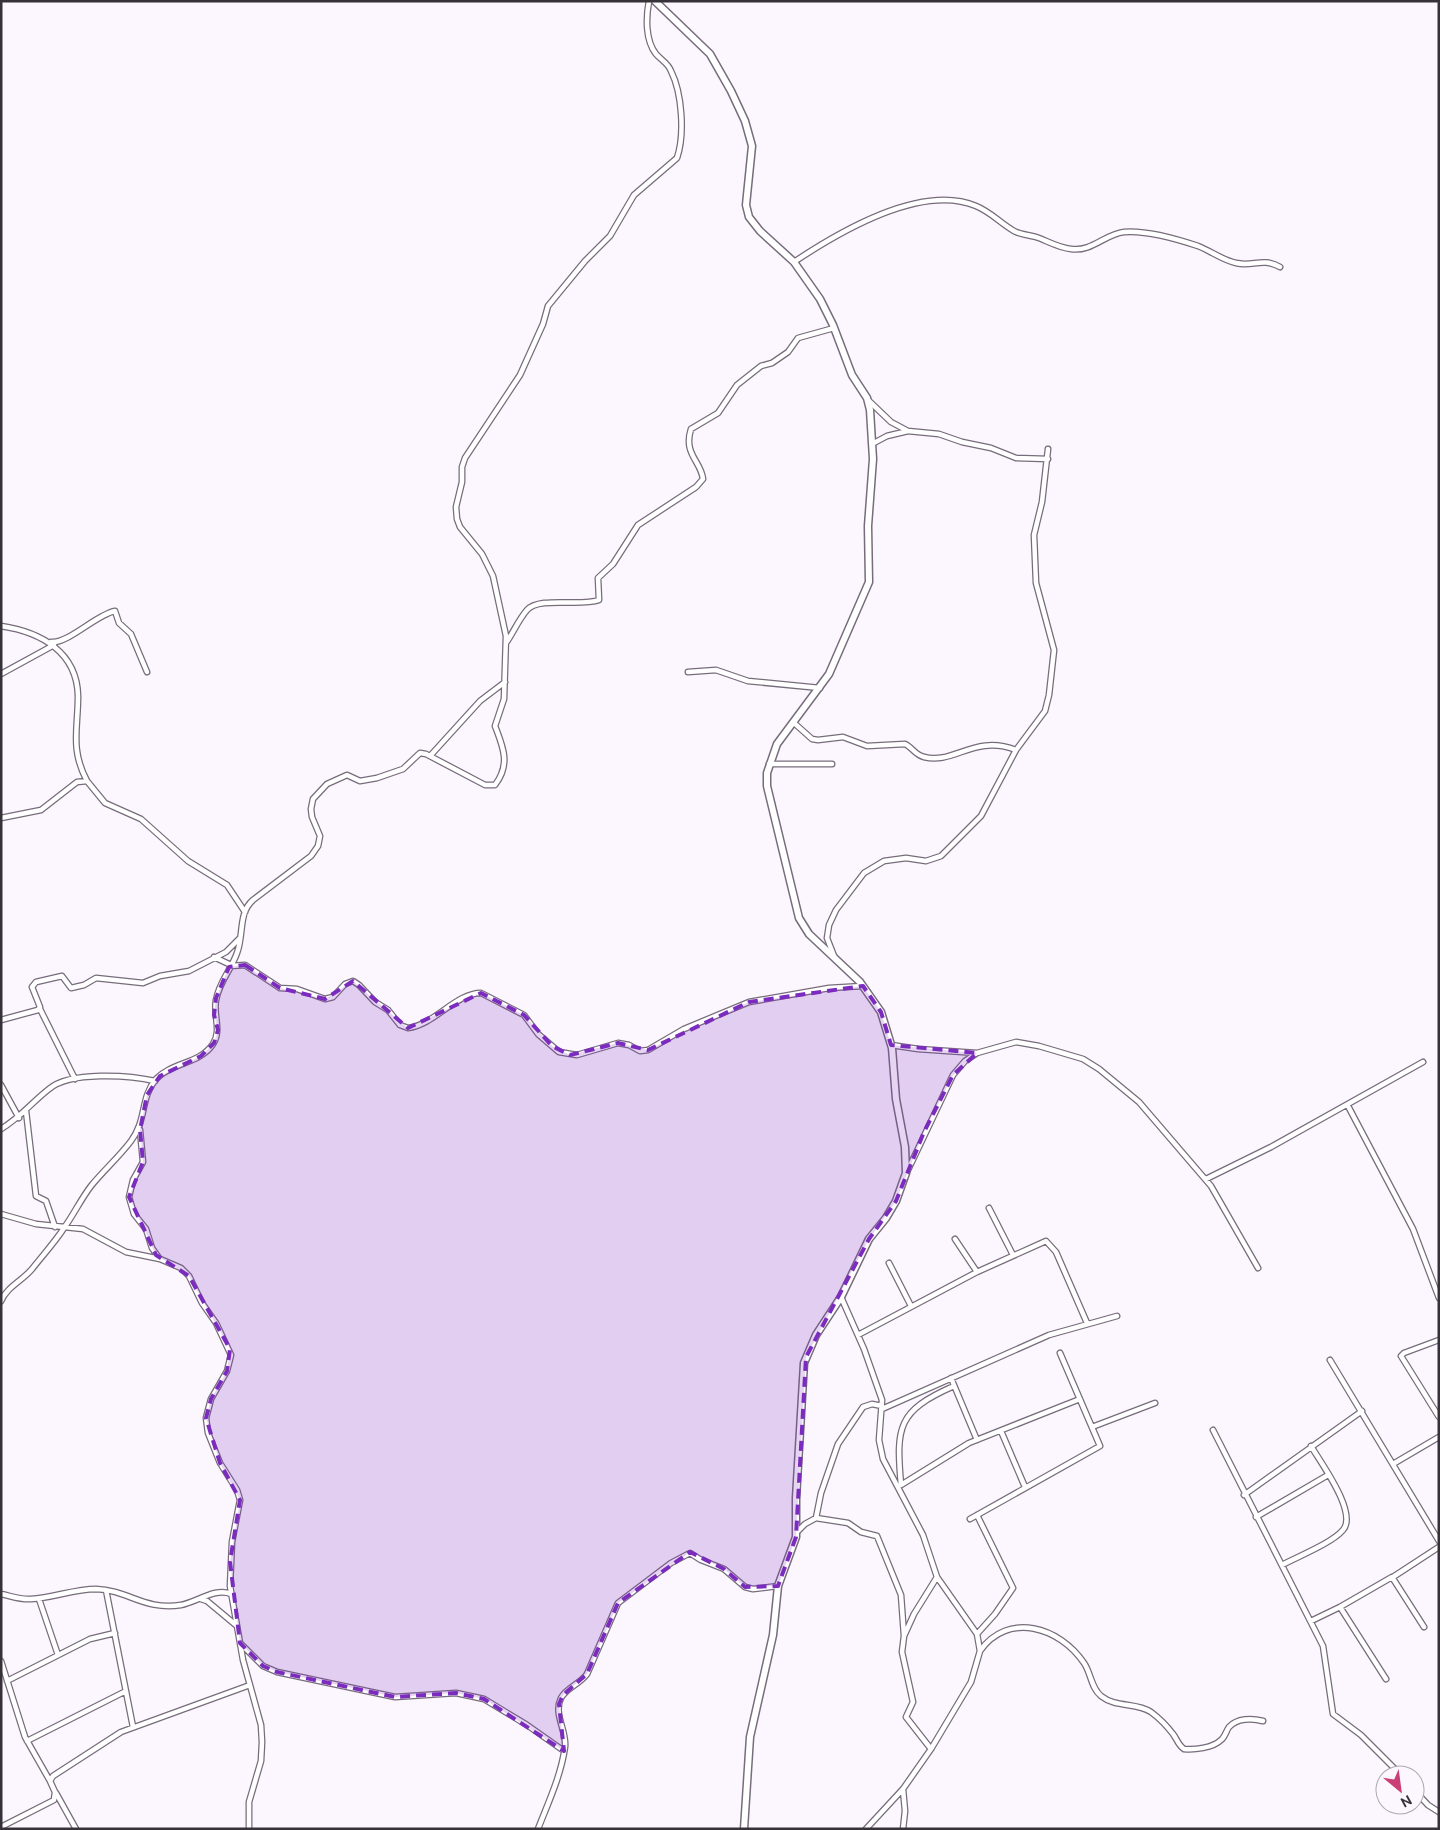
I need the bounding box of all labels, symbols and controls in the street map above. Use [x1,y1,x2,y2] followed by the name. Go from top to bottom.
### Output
[1375,1765,1425,1815] north arrow
[1398,1792,1415,1811] text: N

